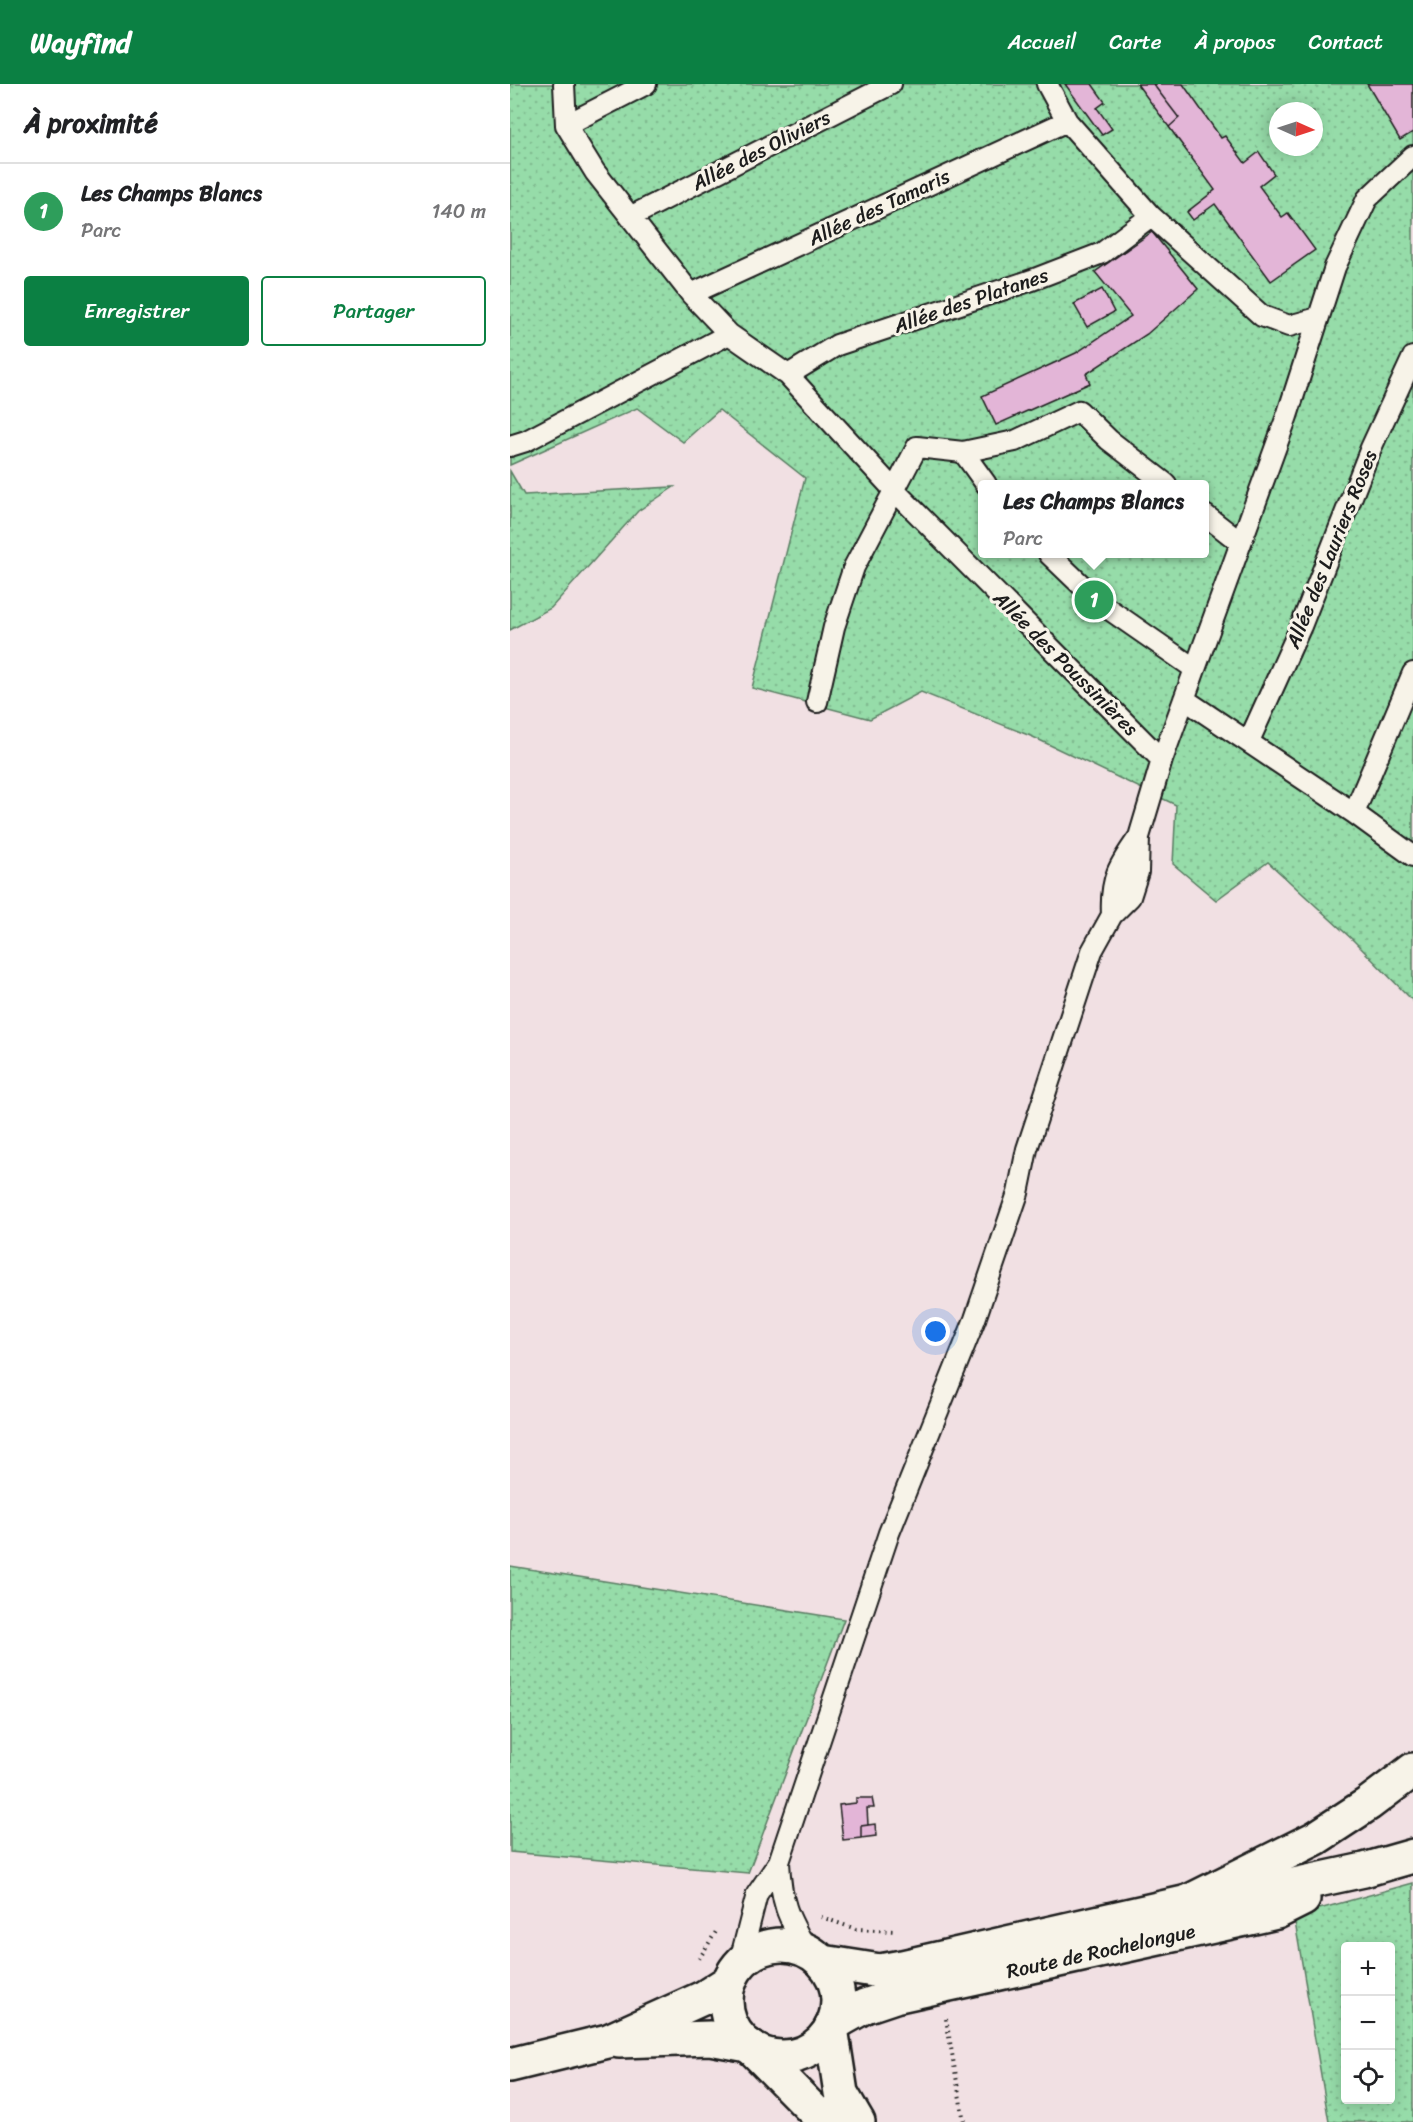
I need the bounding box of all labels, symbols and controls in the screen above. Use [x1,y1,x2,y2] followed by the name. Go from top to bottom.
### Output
[30,18,131,67] text: Wayfind
[1008,23,1076,61] text: Accueil
[1109,23,1162,61] text: Carte
[1195,23,1276,61] text: À propos
[1309,23,1383,61] text: Contact
[24,100,158,146] text: À proximité
[685,100,838,201] street label: Allée des Oliviers
[1269,102,1323,156] north arrow
[801,159,957,256] street label: Allée des Tamaris
[81,174,262,213] text: Les Champs Blancs
[39,194,48,229] text: 1
[432,194,486,229] text: 140 m
[81,213,121,248] text: Parc
[888,257,1054,344] street label: Allée des Platanes
[24,276,249,346] button: Enregistrer
[261,276,486,346] button: Partager
[1275,444,1388,655] street label: Allée des Lauriers Roses
[978,480,1209,558] popup
[1003,482,1184,521] text: Les Champs Blancs
[1003,521,1043,556] text: Parc
[1074,578,1114,622] pin: 1
[984,582,1147,745] street label: Allée des Poussinières
[921,1317,950,1346] your location
[1003,1913,1199,1989] street label: Route de Rochelongue
[1341,1942,1395,2104] map controls
[1341,1942,1395,1996] button: +
[1341,1996,1395,2050] button: −
[1341,2050,1395,2104] button: locate

